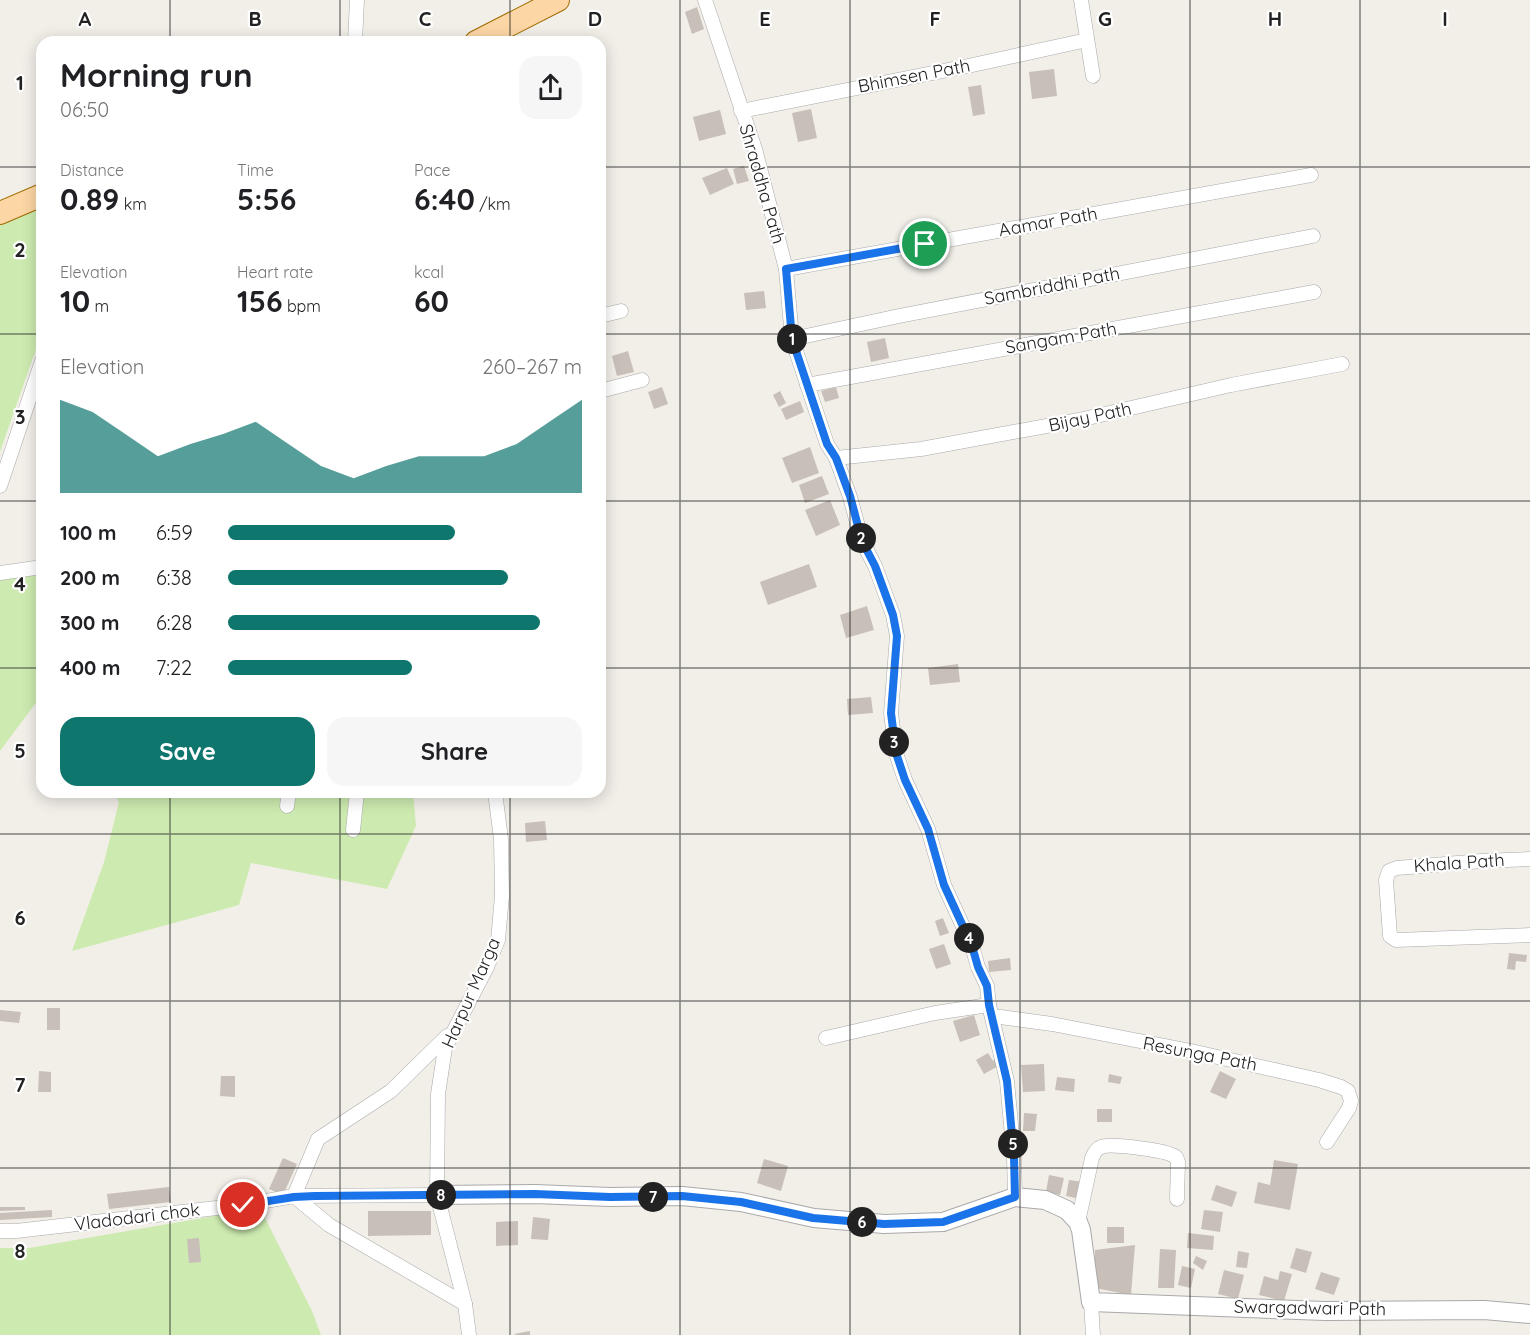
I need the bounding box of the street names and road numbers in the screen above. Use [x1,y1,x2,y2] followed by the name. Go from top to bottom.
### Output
[856,53,972,98] street label: Bhimsen Path
[734,121,791,246] street label: Shraddha Path
[997,202,1099,242] street label: Aamar Path
[982,261,1122,310] street label: Sambriddhi Path
[1003,316,1118,359] street label: Sangam Path
[1046,396,1134,437] street label: Bijay Path
[1413,848,1505,877] street label: Khala Path
[436,934,505,1052] street label: Harpur Marga
[1141,1031,1259,1076] street label: Resunga Path
[73,1197,201,1236] street label: Vladodari chok
[1234,1295,1386,1320] street label: Swargadwari Path

